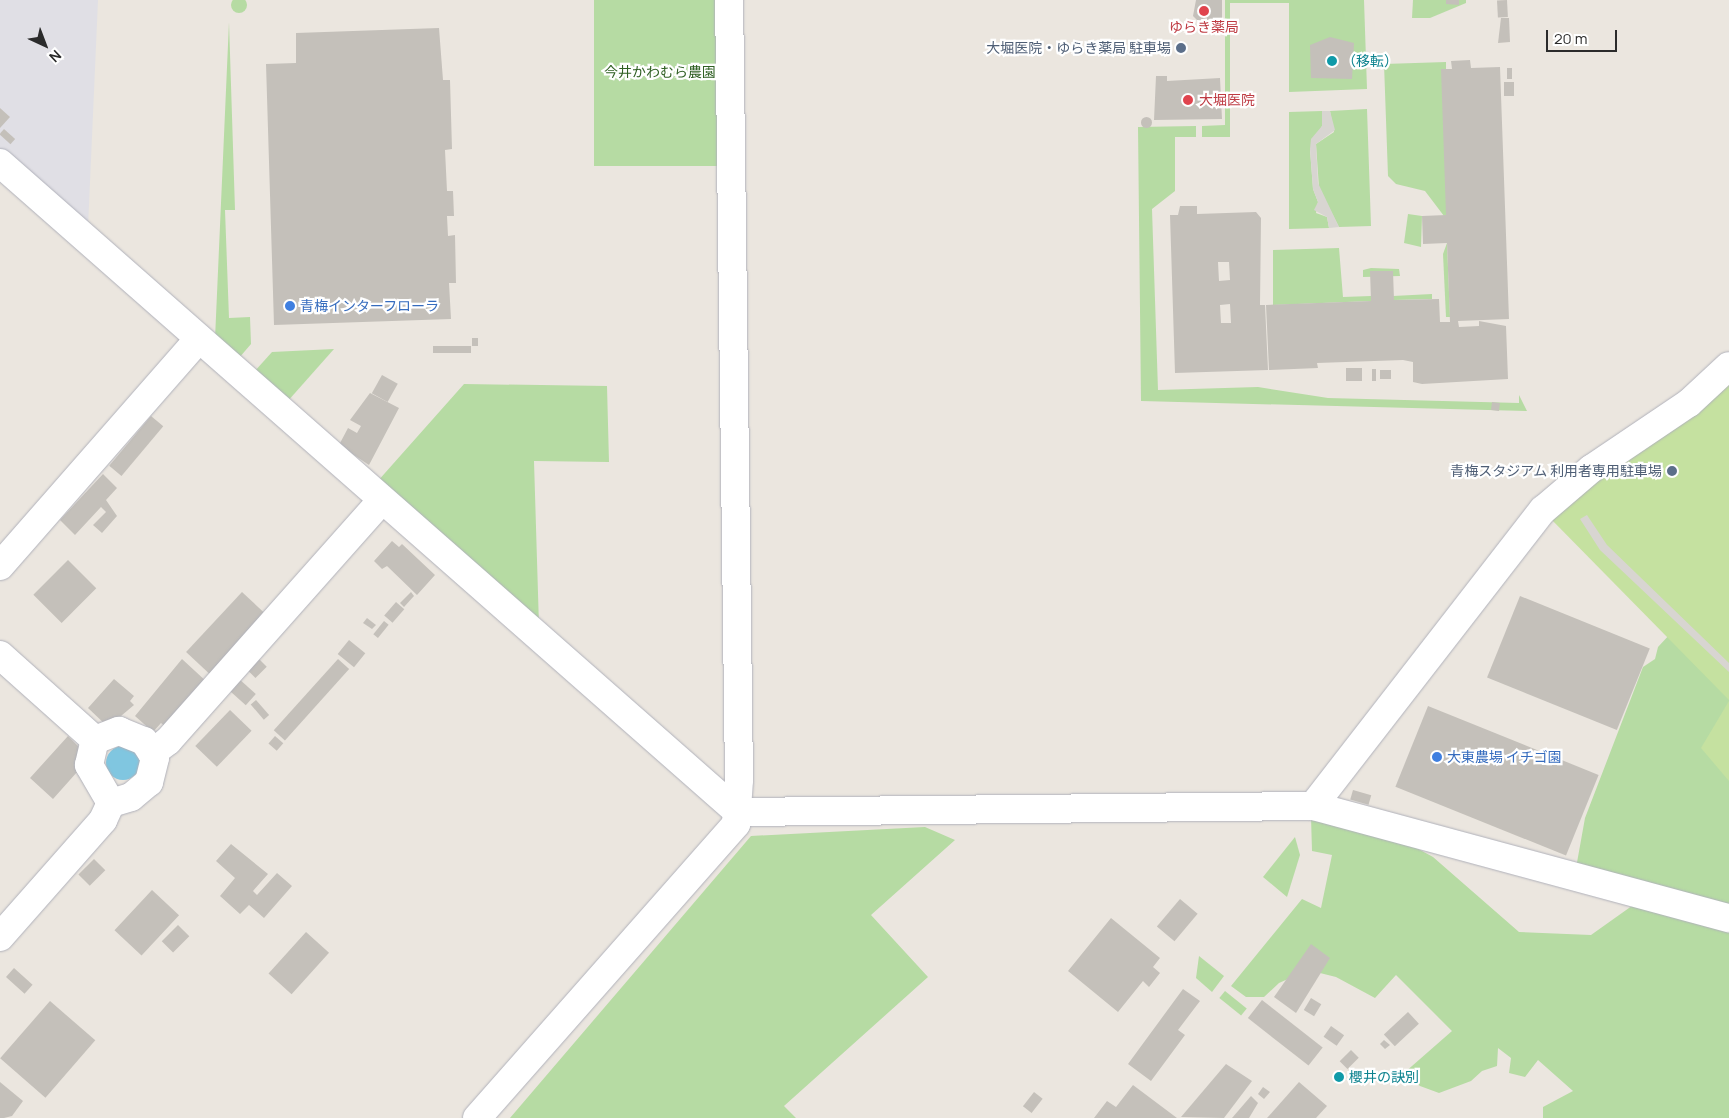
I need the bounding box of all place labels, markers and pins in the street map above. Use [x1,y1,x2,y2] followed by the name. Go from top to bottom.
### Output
[1198,5,1210,17] marker: ゆらき薬局
[1169,19,1239,35] place label: ゆらき薬局
[986,40,1171,56] place label: 大堀医院・ゆらき薬局 駐車場
[1175,42,1187,54] marker: 大堀医院・ゆらき薬局 駐車場
[1342,53,1398,69] place label: （移転）
[1326,55,1338,67] marker: （移転）
[1199,92,1255,108] place label: 大堀医院
[1181,93,1195,107] marker: 大堀医院
[300,298,440,314] place label: 青梅インターフローラ
[284,300,296,312] marker: 青梅インターフローラ
[1449,463,1662,479] place label: 青梅スタジアム 利用者専用駐車場
[1666,465,1678,477] marker: 青梅スタジアム 利用者専用駐車場
[1447,749,1562,765] place label: 大東農場 イチゴ園
[1431,751,1443,763] marker: 大東農場 イチゴ園
[1349,1069,1419,1085] place label: 櫻井の訣別
[1333,1071,1345,1083] marker: 櫻井の訣別

